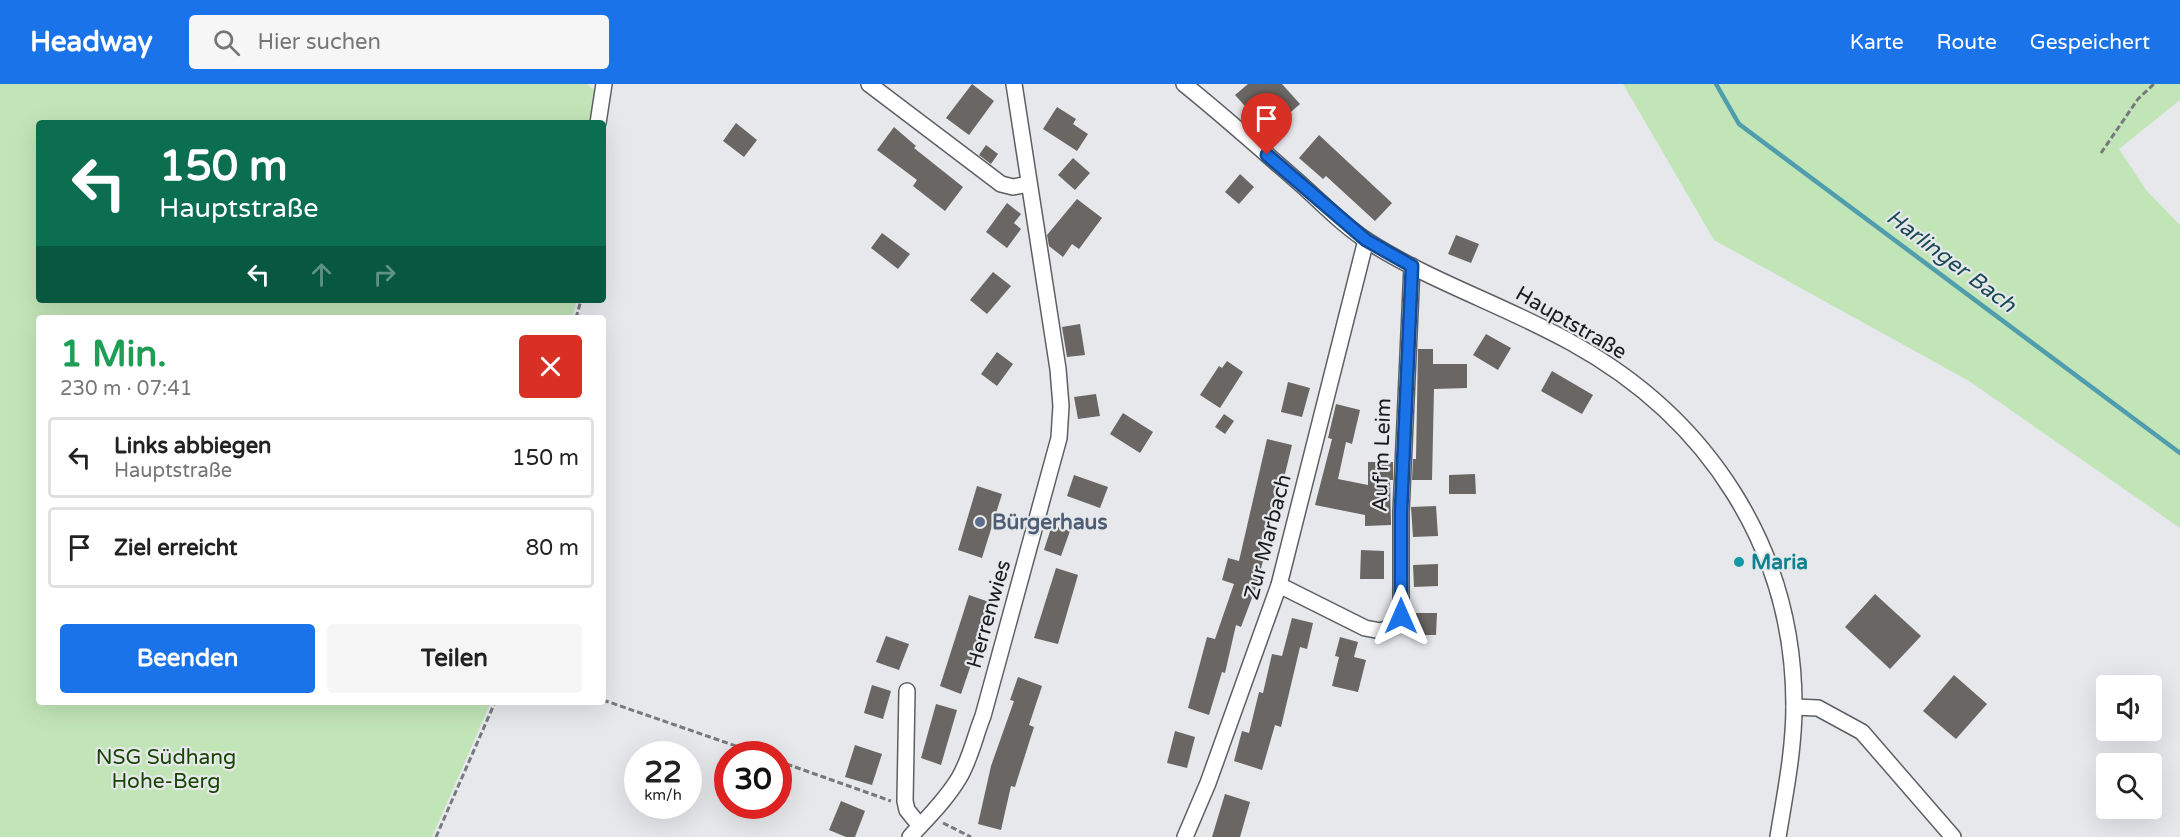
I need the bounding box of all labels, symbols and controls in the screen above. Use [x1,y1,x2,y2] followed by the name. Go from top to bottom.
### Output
[189,15,609,69] search box
[30,25,153,59] text: Headway
[210,26,243,59] icon: search
[258,29,381,55] text: Hier suchen
[1850,30,1904,55] text: Karte
[1937,30,1997,55] text: Route
[2030,30,2150,55] text: Gespeichert
[1241,93,1292,155] pin
[1250,102,1283,135] icon: arrive
[159,141,288,192] text: 150 m
[60,144,138,222] icon: left
[159,192,319,225] text: Hauptstraße
[1881,204,2021,318] water label: Harlinger Bach
[242,258,275,291] icon: left
[305,258,338,291] icon: ahead
[368,258,401,291] icon: right
[1511,281,1631,365] street label: Hauptstraße
[60,333,167,376] text: 1 Min.
[519,335,582,398] button: close
[60,377,192,401] text: 230 m · 07:41
[1368,398,1396,512] street label: Auf'm Leim
[114,433,272,459] text: Links abbiegen
[63,441,96,474] icon: left
[512,445,579,471] text: 150 m
[114,459,232,483] text: Hauptstraße
[1239,472,1297,602] street label: Zur Marbach
[992,510,1107,535] place label: Bürgerhaus
[973,515,987,529] marker: Bürgerhaus
[63,531,96,564] icon: arrive
[114,535,237,561] text: Ziel erreicht
[525,535,579,561] text: 80 m
[1751,550,1808,575] place label: Maria
[1732,555,1746,569] marker: Maria
[962,557,1016,671] street label: Herrenwies
[1369,584,1433,648] position arrow
[60,624,315,693] button: Beenden
[327,624,582,693] button: Teilen
[2096,675,2162,819] map controls
[2096,675,2162,741] button: sound
[714,741,792,819] speed limit sign: 30
[96,745,236,794] park label: NSG Südhang Hohe-Berg
[2096,753,2162,819] button: search
[644,754,682,791] text: 22
[644,786,682,804] text: km/h

